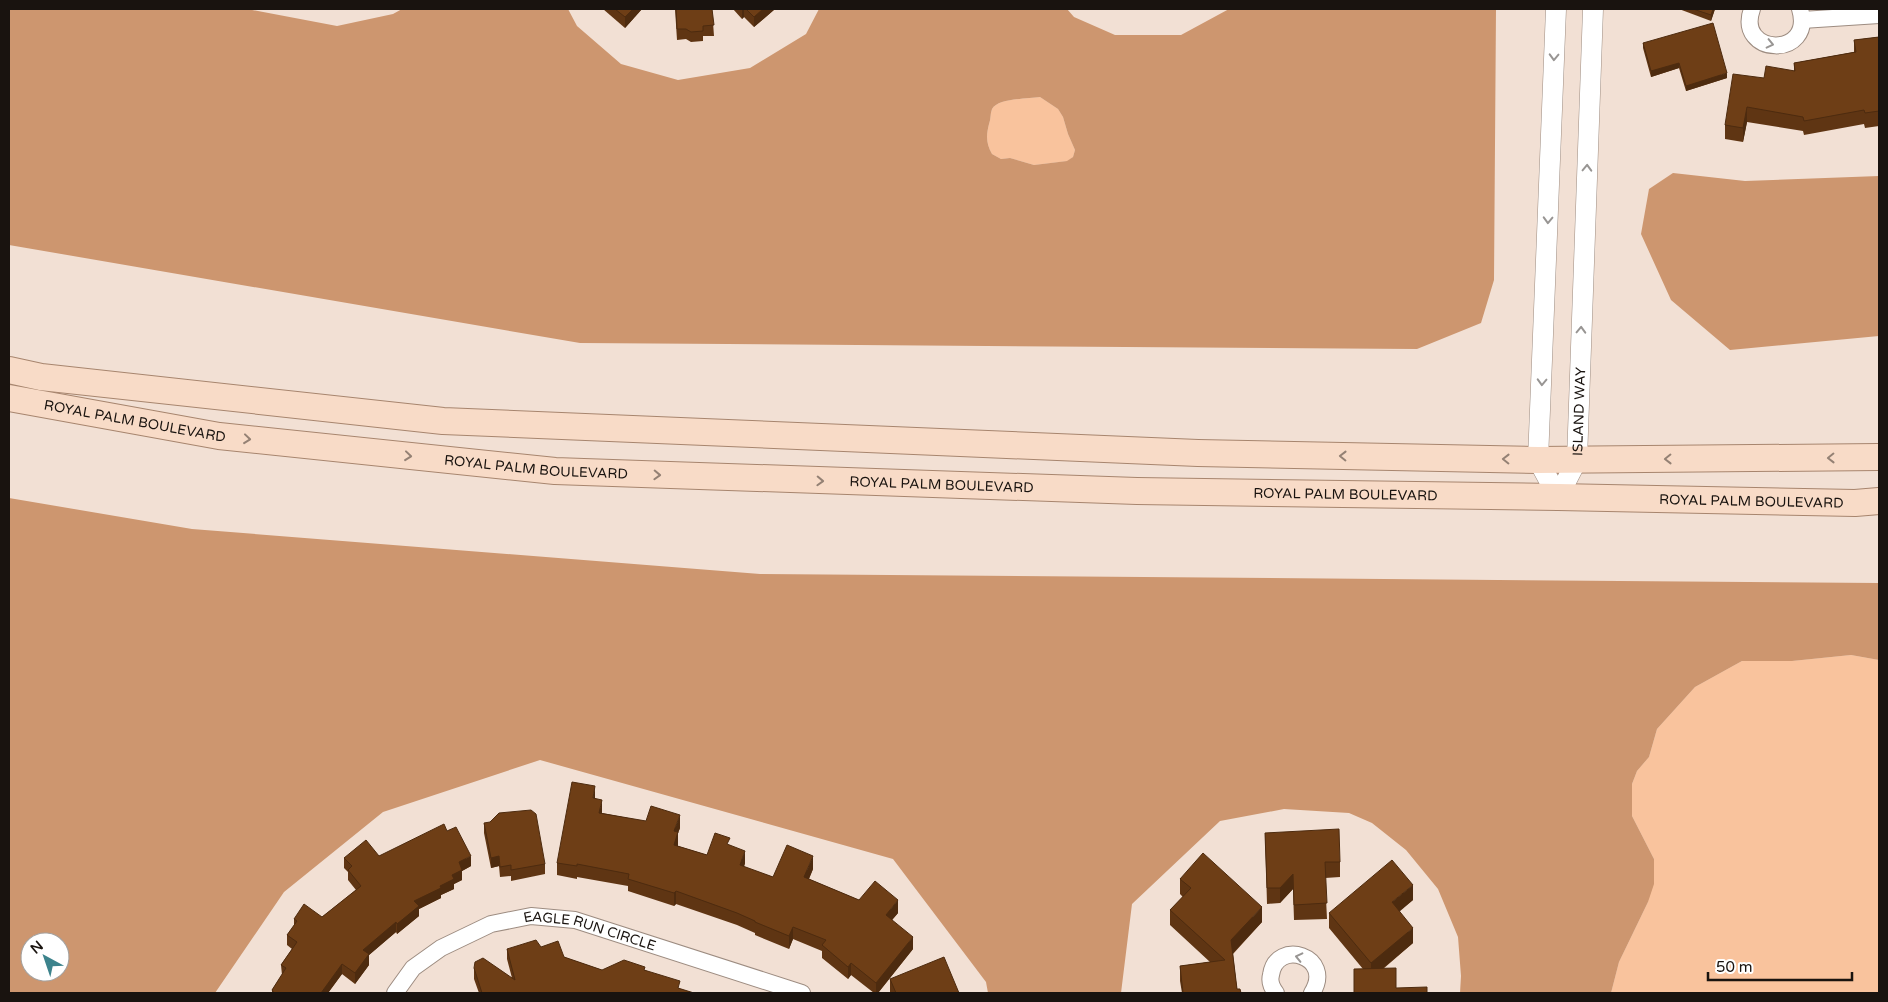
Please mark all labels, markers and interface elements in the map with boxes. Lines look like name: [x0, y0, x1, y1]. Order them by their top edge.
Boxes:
one-way arrow: [1766, 38, 1774, 49]
one-way arrow: [1549, 54, 1559, 62]
one-way arrow: [1582, 163, 1593, 171]
one-way arrow: [1543, 216, 1553, 224]
one-way arrow: [1576, 326, 1587, 334]
street label: ISLAND WAY: [1569, 367, 1589, 456]
one-way arrow: [1537, 379, 1547, 387]
street label: ROYAL PALM BOULEVARD: [43, 396, 227, 445]
one-way arrow: [243, 433, 251, 444]
one-way arrow: [404, 450, 412, 461]
street label: ROYAL PALM BOULEVARD: [443, 451, 628, 482]
one-way arrow: [1339, 451, 1346, 461]
one-way arrow: [1826, 453, 1834, 463]
one-way arrow: [1501, 454, 1509, 465]
one-way arrow: [1664, 454, 1672, 464]
one-way arrow: [654, 470, 662, 480]
street label: ROYAL PALM BOULEVARD: [849, 473, 1034, 496]
one-way arrow: [816, 475, 824, 486]
street label: ROYAL PALM BOULEVARD: [1253, 484, 1438, 504]
street label: ROYAL PALM BOULEVARD: [1659, 491, 1844, 511]
street label: EAGLE RUN CIRCLE: [522, 907, 658, 954]
north arrow: [20, 932, 70, 982]
text: N: [27, 937, 47, 958]
scale bar: [1708, 950, 1852, 982]
one-way arrow: [1295, 952, 1303, 962]
text: 50 m: [1716, 958, 1753, 976]

